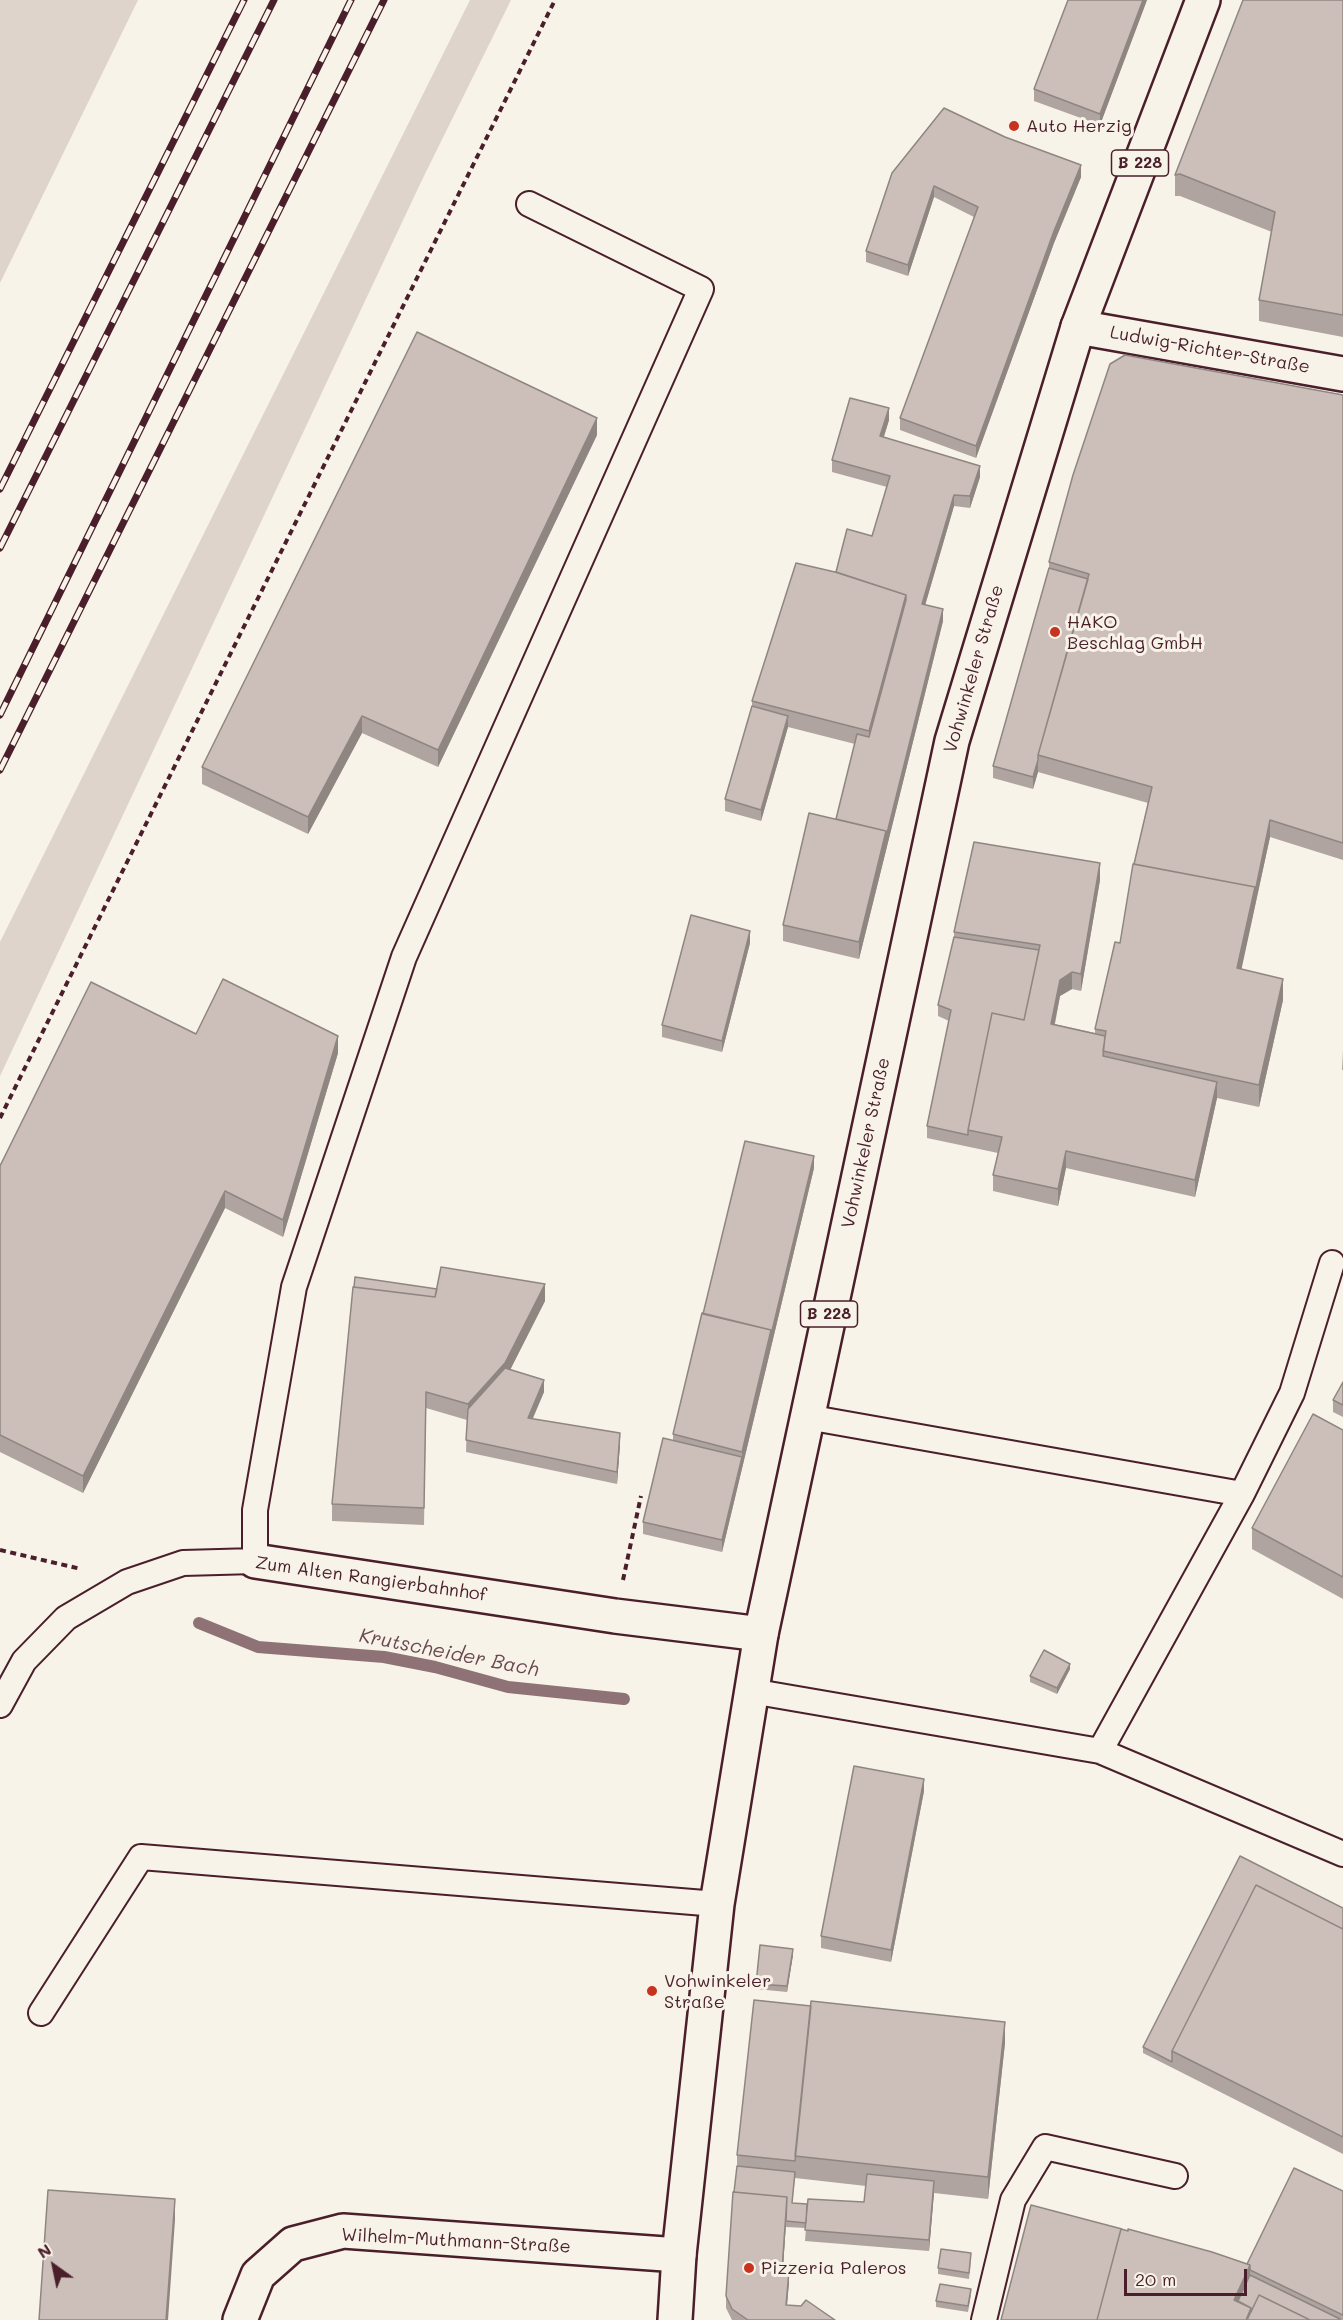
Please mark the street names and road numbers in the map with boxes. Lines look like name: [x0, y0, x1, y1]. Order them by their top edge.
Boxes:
road number: B 228: [1112, 150, 1168, 176]
street label: Ludwig-Richter-Straße: [1108, 322, 1312, 378]
street label: Vohwinkeler Straße: [940, 582, 1008, 756]
street label: Vohwinkeler Straße: [837, 1056, 895, 1230]
road number: B 228: [800, 1301, 858, 1327]
street label: Zum Alten Rangierbahnhof: [254, 1552, 488, 1606]
street label: Wilhelm-Muthmann-Straße: [341, 2224, 571, 2258]

